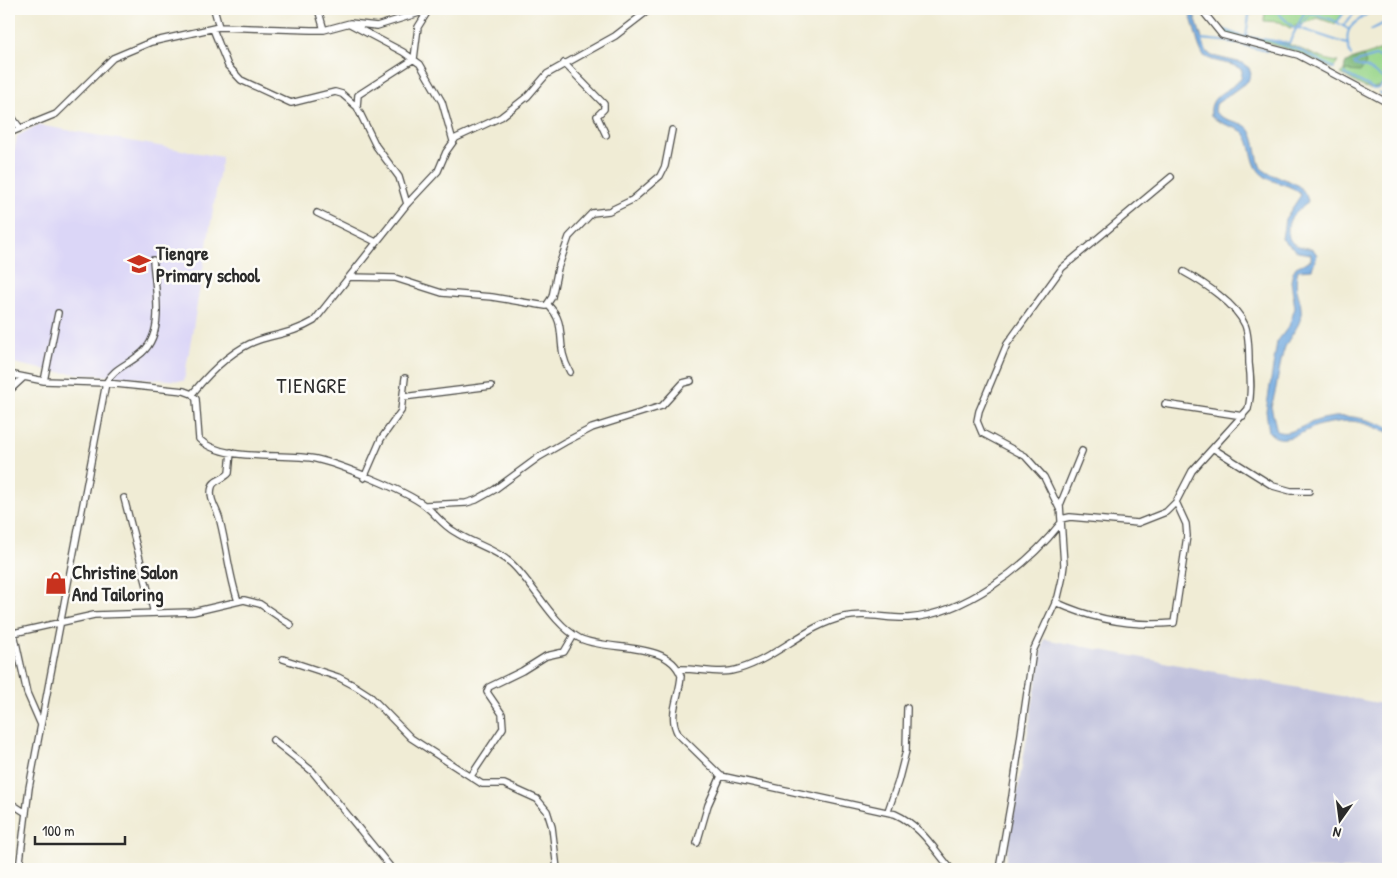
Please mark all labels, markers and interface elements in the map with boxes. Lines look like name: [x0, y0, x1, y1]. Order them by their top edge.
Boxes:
place label: Tiengre Primary school: [155, 240, 261, 289]
school or university icon: Tiengre Primary school: [126, 251, 152, 277]
district label: TIENGRE: [276, 371, 348, 400]
place label: Christine Salon And Tailoring: [72, 559, 178, 608]
shop icon: Christine Salon And Tailoring: [43, 570, 69, 596]
north arrow: [1314, 796, 1364, 846]
scale bar: [35, 813, 125, 845]
text: 100 m: [42, 820, 75, 841]
text: N: [1330, 823, 1343, 843]

